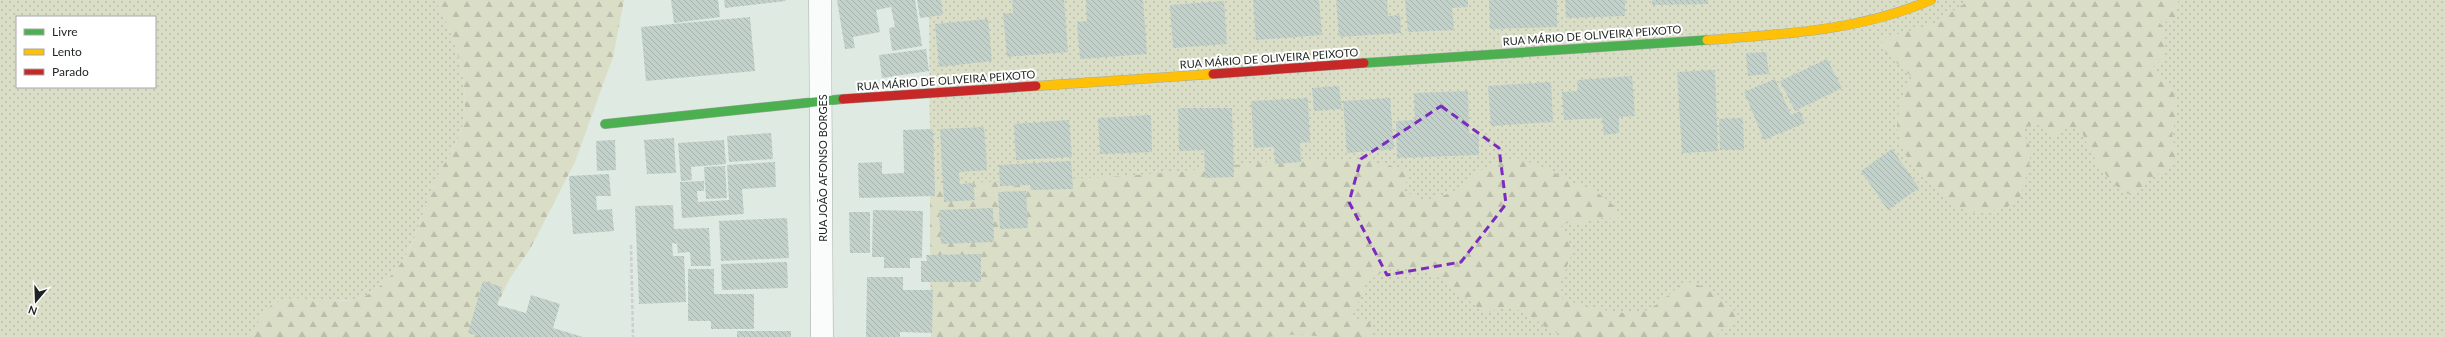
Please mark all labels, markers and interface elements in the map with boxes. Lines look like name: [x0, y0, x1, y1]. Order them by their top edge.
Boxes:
legend: [16, 16, 156, 88]
street label: RUA MÁRIO DE OLIVEIRA PEIXOTO: [1502, 22, 1682, 48]
text: Livre: [52, 24, 78, 39]
text: Lento: [52, 44, 82, 59]
street label: RUA MÁRIO DE OLIVEIRA PEIXOTO: [1179, 45, 1359, 71]
text: Parado: [52, 64, 89, 79]
street label: RUA MÁRIO DE OLIVEIRA PEIXOTO: [856, 67, 1036, 93]
street label: RUA JOÃO AFONSO BORGES: [816, 94, 829, 242]
north arrow: [16, 281, 56, 321]
text: N: [26, 303, 39, 318]

